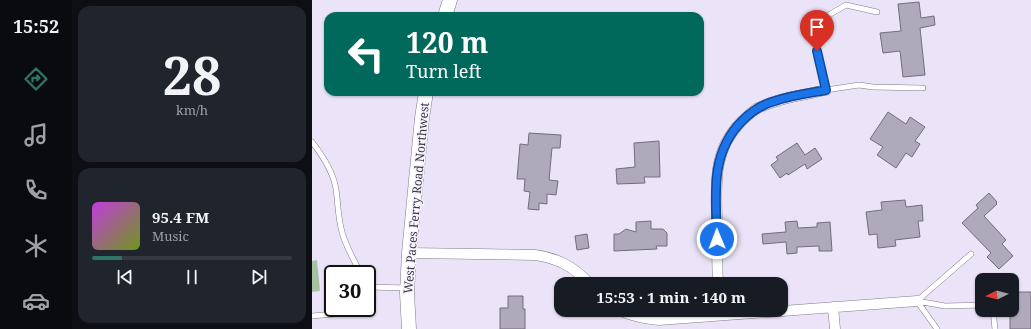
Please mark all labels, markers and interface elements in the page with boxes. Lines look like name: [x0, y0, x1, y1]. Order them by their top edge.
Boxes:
pin: [800, 10, 834, 51]
text: 15:52: [13, 14, 59, 38]
icon: arrive: [806, 16, 828, 38]
text: 120 m: [406, 23, 488, 61]
icon: left: [340, 28, 392, 80]
text: 28: [163, 39, 221, 110]
text: Turn left: [406, 59, 481, 83]
icon: directions: [22, 65, 50, 93]
text: km/h: [176, 101, 208, 119]
street label: West Paces Ferry Road Northwest: [399, 102, 433, 294]
icon: music: [22, 121, 50, 149]
icon: phone: [22, 176, 50, 204]
text: 95.4 FM: [152, 207, 209, 227]
position arrow: [696, 218, 738, 260]
text: Music: [152, 227, 189, 245]
icon: climate: [22, 232, 50, 260]
speed limit sign: 30: [324, 265, 376, 317]
icon: previous: [114, 266, 136, 288]
icon: pause: [181, 266, 203, 288]
icon: next: [248, 266, 270, 288]
north arrow: [975, 273, 1019, 317]
map controls: [975, 273, 1019, 317]
icon: car: [22, 287, 50, 315]
text: 15:53 · 1 min · 140 m: [596, 287, 746, 307]

